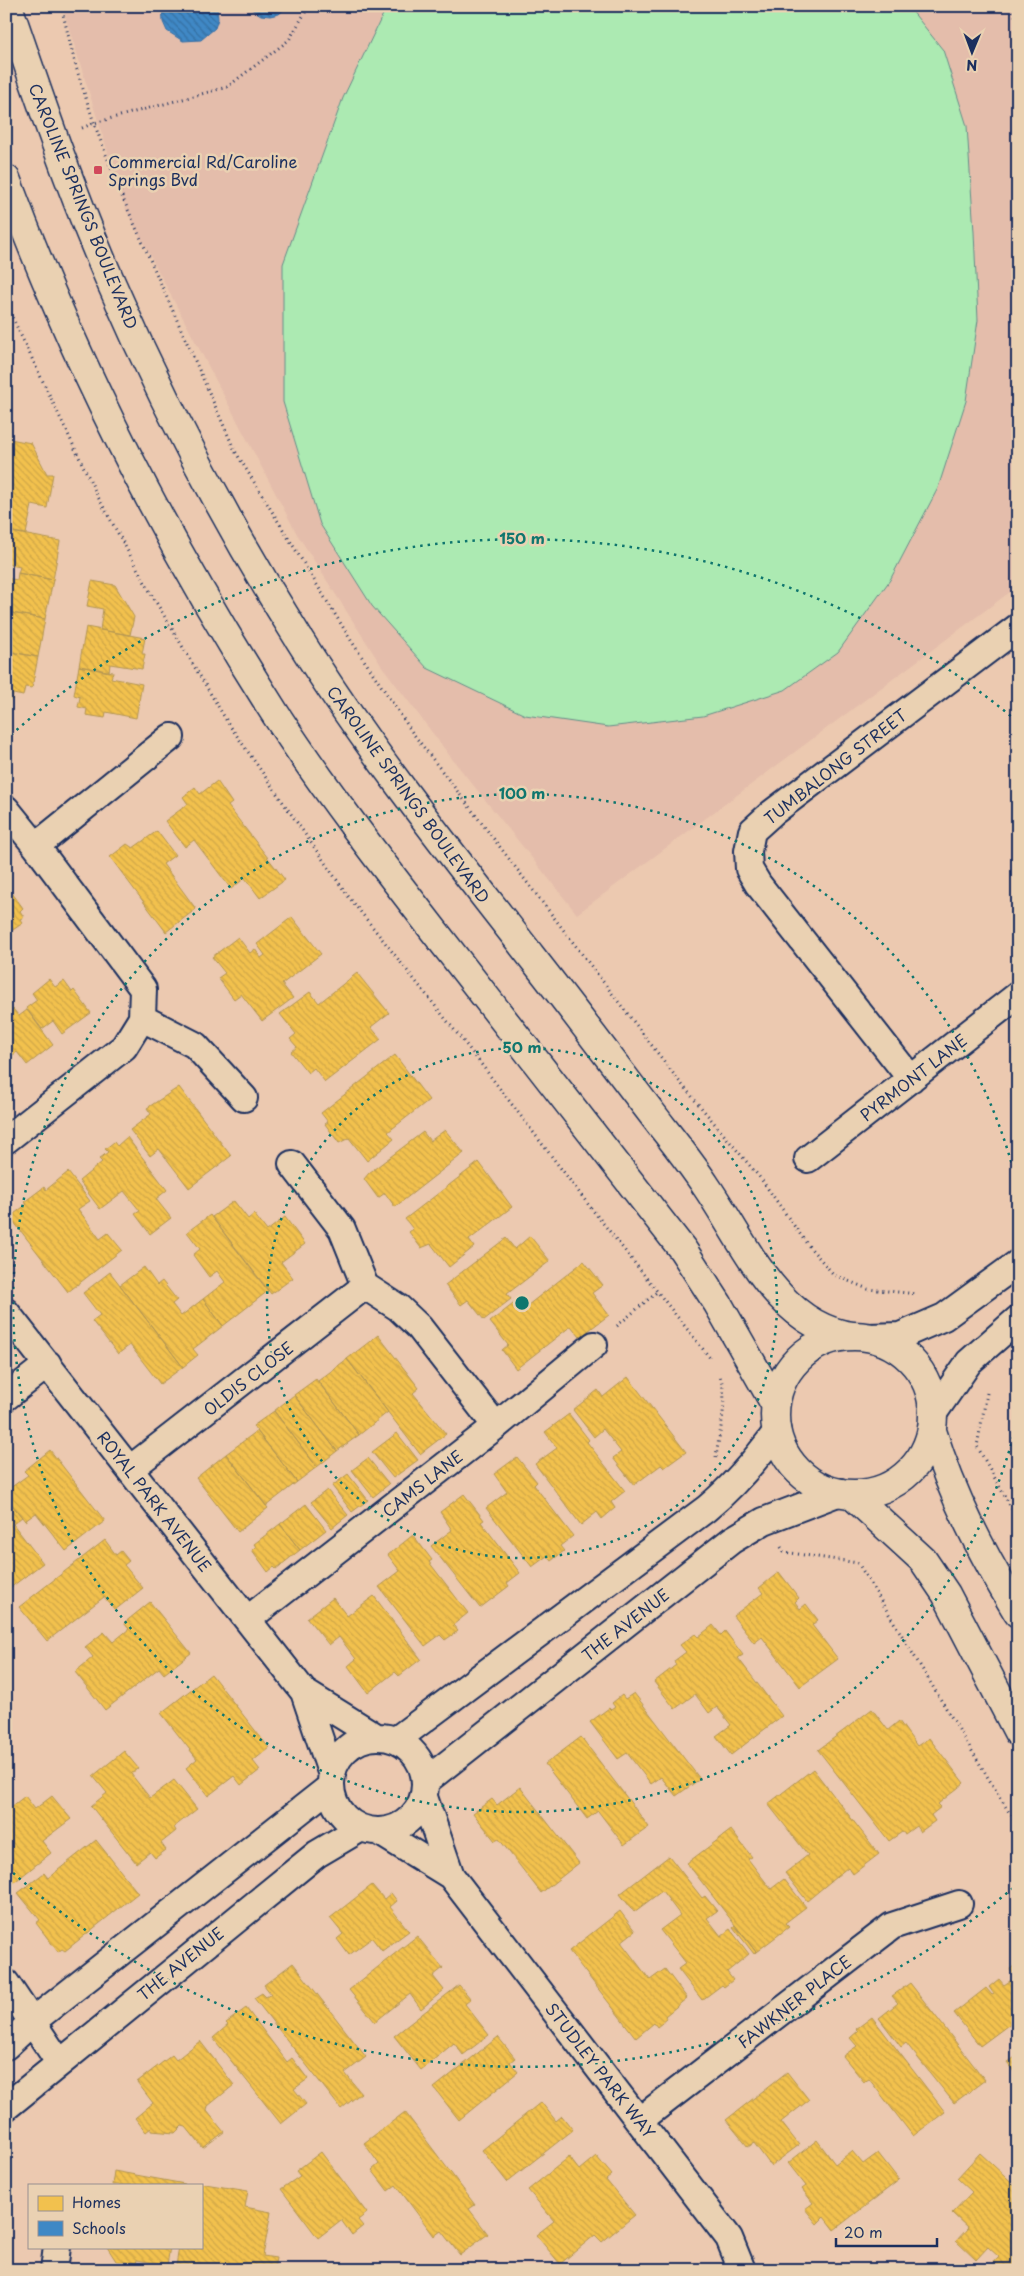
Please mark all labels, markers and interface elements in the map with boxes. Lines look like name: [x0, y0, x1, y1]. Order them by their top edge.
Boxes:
north arrow: [946, 28, 996, 78]
text: N: [966, 55, 977, 76]
street label: CAROLINE SPRINGS BOULEVARD: [24, 79, 144, 333]
place label: Commercial Rd/Caroline Springs Bvd: [108, 149, 297, 191]
marker: Commercial Rd/Caroline Springs Bvd: [92, 164, 104, 176]
text: 150 m: [499, 526, 545, 549]
street label: CAROLINE SPRINGS BOULEVARD: [322, 680, 496, 908]
street label: TUMBALONG STREET: [759, 703, 911, 829]
text: 100 m: [499, 781, 545, 804]
street label: PYRMONT LANE: [854, 1028, 972, 1126]
text: 50 m: [503, 1035, 541, 1058]
centre of rings: [513, 1294, 531, 1312]
street label: OLDIS CLOSE: [198, 1335, 298, 1421]
street label: ROYAL PARK AVENUE: [92, 1426, 218, 1576]
street label: CAMS LANE: [376, 1444, 468, 1522]
street label: THE AVENUE: [576, 1582, 674, 1666]
street label: THE AVENUE: [131, 1921, 229, 2005]
street label: FAWKNER PLACE: [732, 1949, 856, 2053]
street label: STUDLEY PARK WAY: [540, 1997, 662, 2143]
legend: [28, 2184, 202, 2248]
text: Homes: [72, 2190, 121, 2213]
text: Schools: [72, 2216, 126, 2239]
scale bar: [836, 2216, 938, 2248]
text: 20 m: [844, 2220, 883, 2243]

